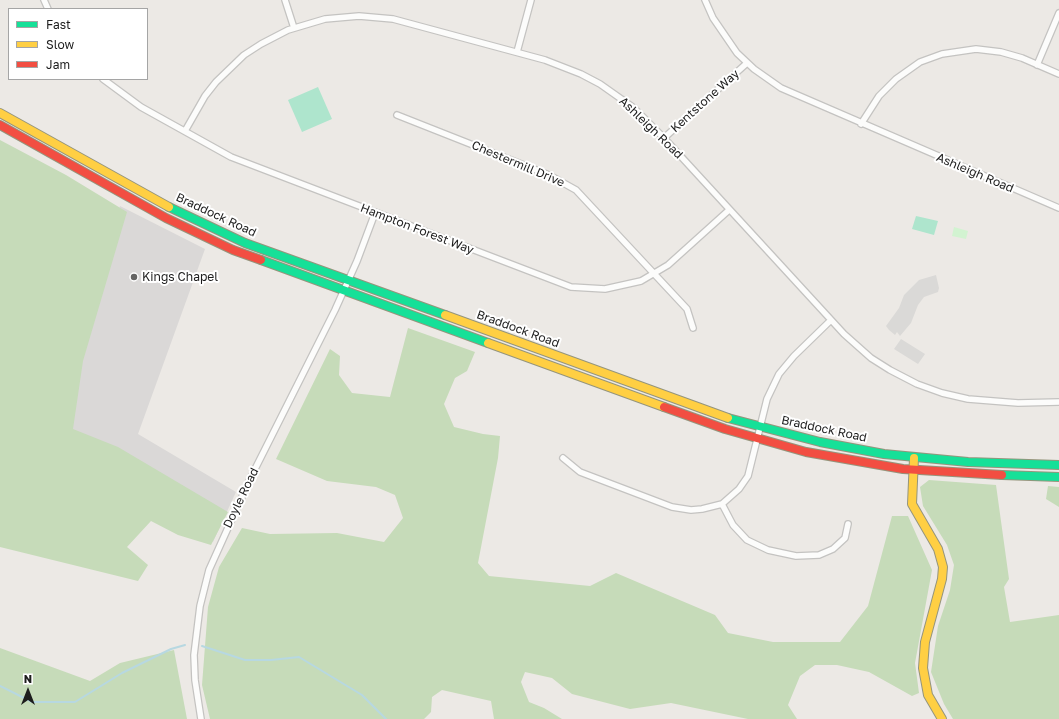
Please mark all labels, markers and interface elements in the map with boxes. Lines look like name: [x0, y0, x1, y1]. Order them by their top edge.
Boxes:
legend: [8, 8, 148, 80]
text: Fast: [46, 17, 71, 32]
text: Slow: [46, 37, 74, 52]
text: Jam: [46, 57, 70, 72]
street label: Kentstone Way: [668, 67, 742, 135]
street label: Ashleigh Road: [616, 94, 686, 162]
street label: Chestermill Drive: [469, 138, 567, 190]
street label: Ashleigh Road: [934, 150, 1016, 196]
street label: Braddock Road: [174, 190, 258, 240]
street label: Hampton Forest Way: [358, 201, 476, 257]
place label: Kings Chapel: [142, 270, 218, 284]
marker: Kings Chapel: [129, 272, 139, 282]
street label: Braddock Road: [475, 307, 561, 351]
street label: Braddock Road: [780, 413, 868, 445]
street label: Doyle Road: [220, 466, 262, 530]
north arrow: [8, 671, 48, 711]
text: N: [24, 672, 32, 685]

